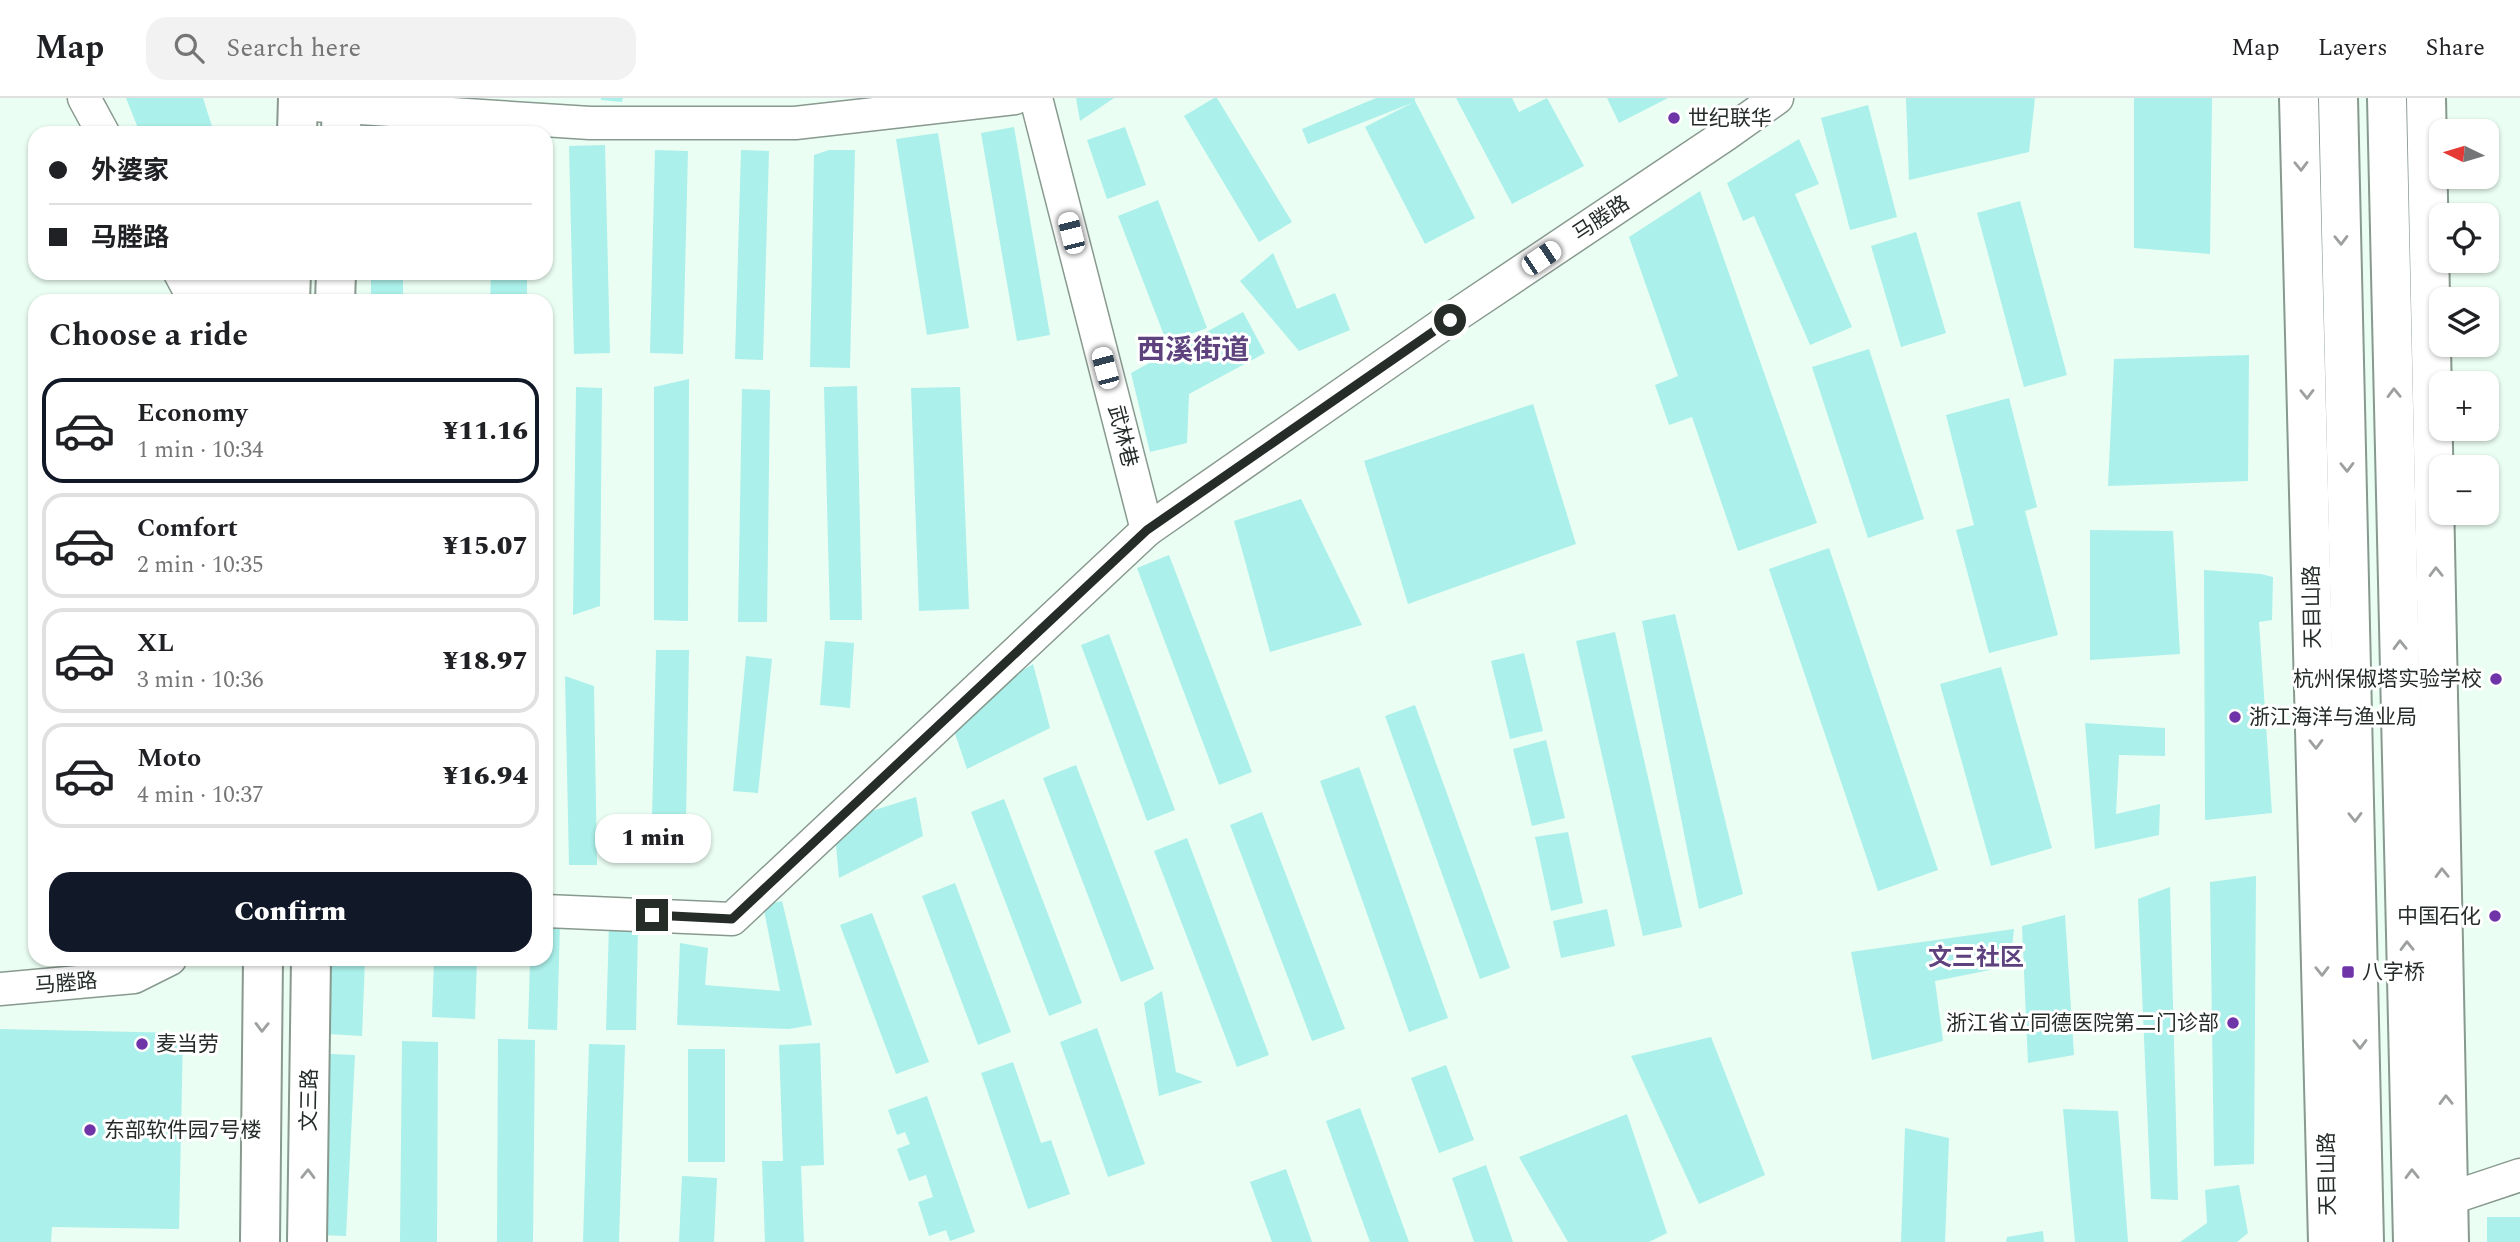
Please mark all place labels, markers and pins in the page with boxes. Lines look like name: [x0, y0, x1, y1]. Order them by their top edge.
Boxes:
place label: 世纪联华: [1688, 103, 1772, 135]
marker: 世纪联华: [1666, 110, 1682, 126]
place label: 杭州保俶塔实验学校: [2293, 664, 2482, 696]
marker: 杭州保俶塔实验学校: [2488, 671, 2504, 687]
place label: 浙江海洋与渔业局: [2249, 702, 2417, 734]
marker: 浙江海洋与渔业局: [2227, 709, 2243, 725]
place label: 中国石化: [2397, 901, 2481, 933]
marker: 中国石化: [2487, 908, 2503, 924]
place label: 八字桥: [2362, 957, 2425, 989]
marker: 八字桥: [2340, 964, 2356, 980]
place label: 浙江省立同德医院第二门诊部: [1946, 1008, 2219, 1040]
marker: 浙江省立同德医院第二门诊部: [2225, 1015, 2241, 1031]
place label: 麦当劳: [156, 1029, 219, 1061]
marker: 麦当劳: [134, 1036, 150, 1052]
place label: 东部软件园7号楼: [104, 1115, 262, 1147]
marker: 东部软件园7号楼: [82, 1122, 98, 1138]

